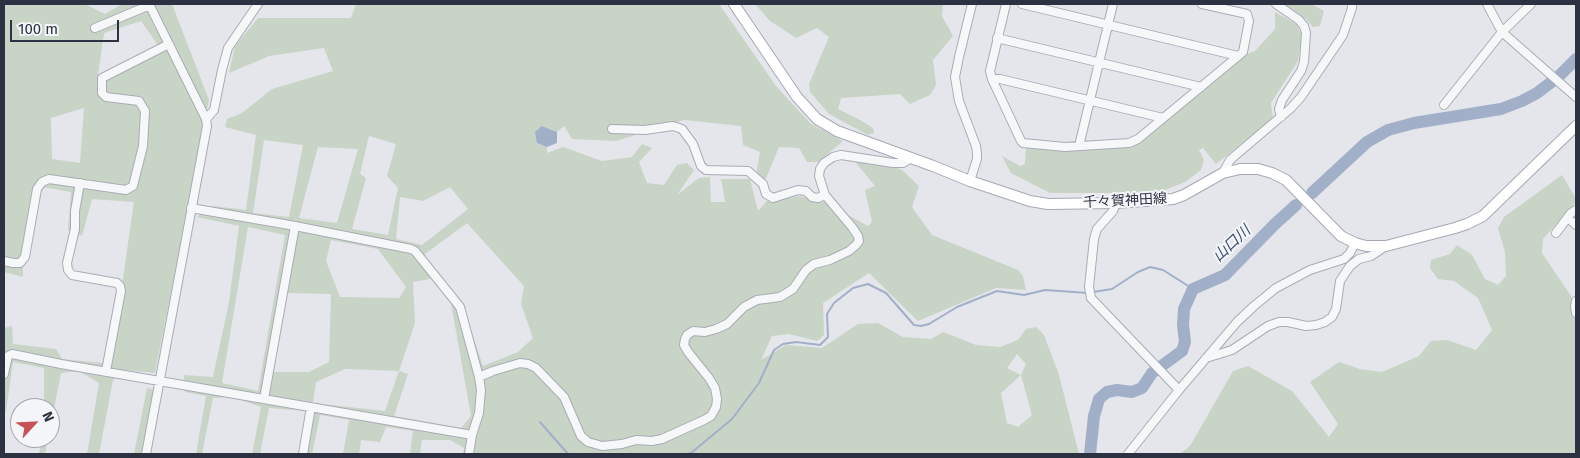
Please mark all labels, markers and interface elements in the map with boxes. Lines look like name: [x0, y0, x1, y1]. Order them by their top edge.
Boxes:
scale bar: [12, 10, 121, 42]
text: 100 m: [18, 20, 58, 38]
street label: 千々賀神田線: [1083, 190, 1167, 212]
water label: 山口川: [1209, 222, 1255, 266]
north arrow: [10, 398, 60, 448]
text: N: [38, 409, 58, 425]

